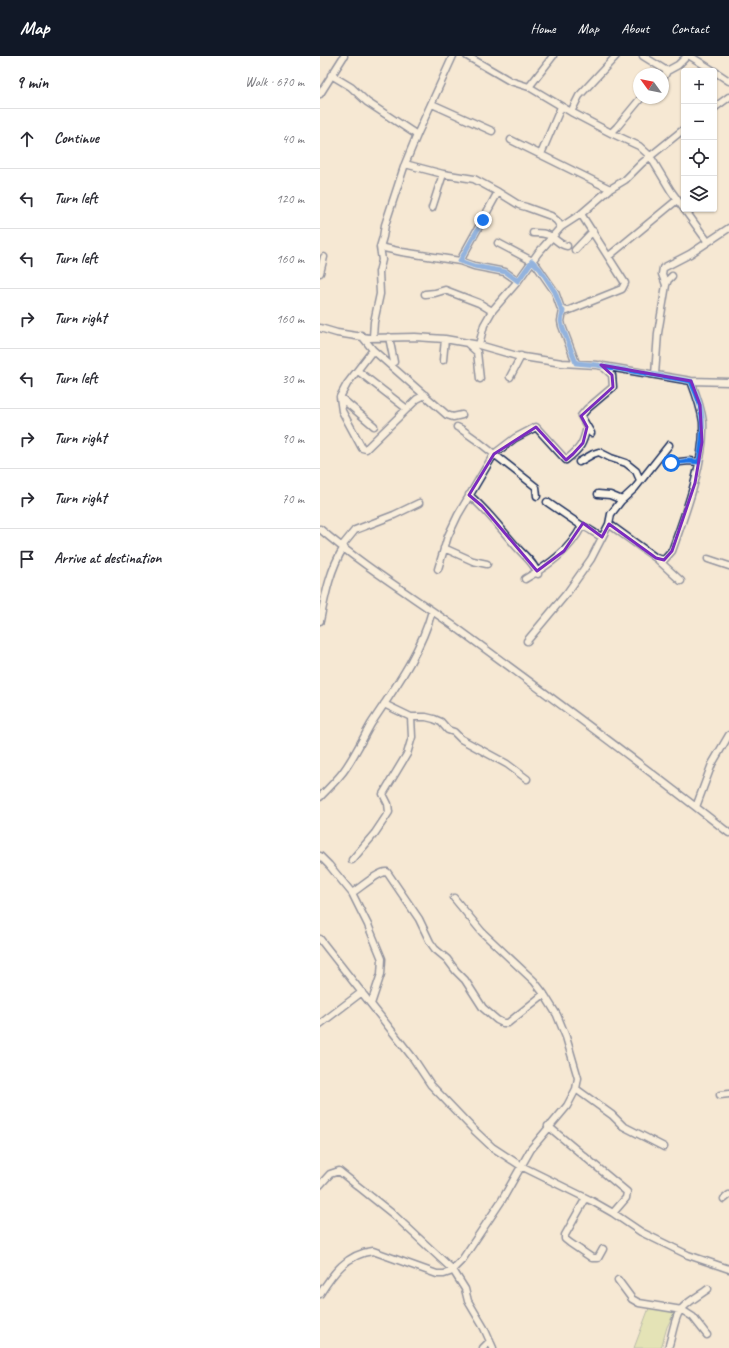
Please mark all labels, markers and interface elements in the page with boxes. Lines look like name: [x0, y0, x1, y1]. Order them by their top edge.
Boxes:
text: Map: [20, 16, 50, 40]
text: Home: [530, 20, 556, 37]
text: Map: [578, 20, 599, 37]
text: About: [621, 20, 649, 37]
text: Contact: [671, 20, 709, 37]
north arrow: [633, 68, 669, 104]
map controls: [681, 68, 717, 212]
button: +: [681, 68, 717, 104]
text: 9 min: [16, 72, 48, 93]
text: Walk · 670 m: [245, 74, 304, 90]
button: −: [681, 104, 717, 140]
icon: ahead: [16, 128, 38, 150]
text: Continue: [54, 129, 99, 148]
text: 40 m: [282, 131, 304, 147]
button: locate: [681, 140, 717, 176]
button: layers: [681, 176, 717, 212]
icon: left: [16, 188, 38, 210]
text: Turn left: [54, 189, 97, 208]
text: 120 m: [276, 191, 304, 207]
route end: [474, 211, 492, 229]
icon: left: [16, 248, 38, 270]
text: Turn left: [54, 249, 97, 268]
text: 160 m: [276, 251, 304, 267]
icon: right: [16, 308, 38, 330]
text: Turn right: [54, 309, 107, 328]
text: 160 m: [276, 311, 304, 327]
icon: left: [16, 368, 38, 390]
text: Turn left: [54, 369, 97, 388]
text: 30 m: [282, 371, 304, 387]
icon: right: [16, 428, 38, 450]
text: Turn right: [54, 429, 107, 448]
text: 90 m: [282, 431, 304, 447]
route start: [662, 454, 680, 472]
icon: right: [16, 488, 38, 510]
text: Turn right: [54, 489, 107, 508]
text: 70 m: [282, 491, 304, 507]
icon: arrive: [16, 548, 38, 570]
text: Arrive at destination: [54, 549, 161, 568]

